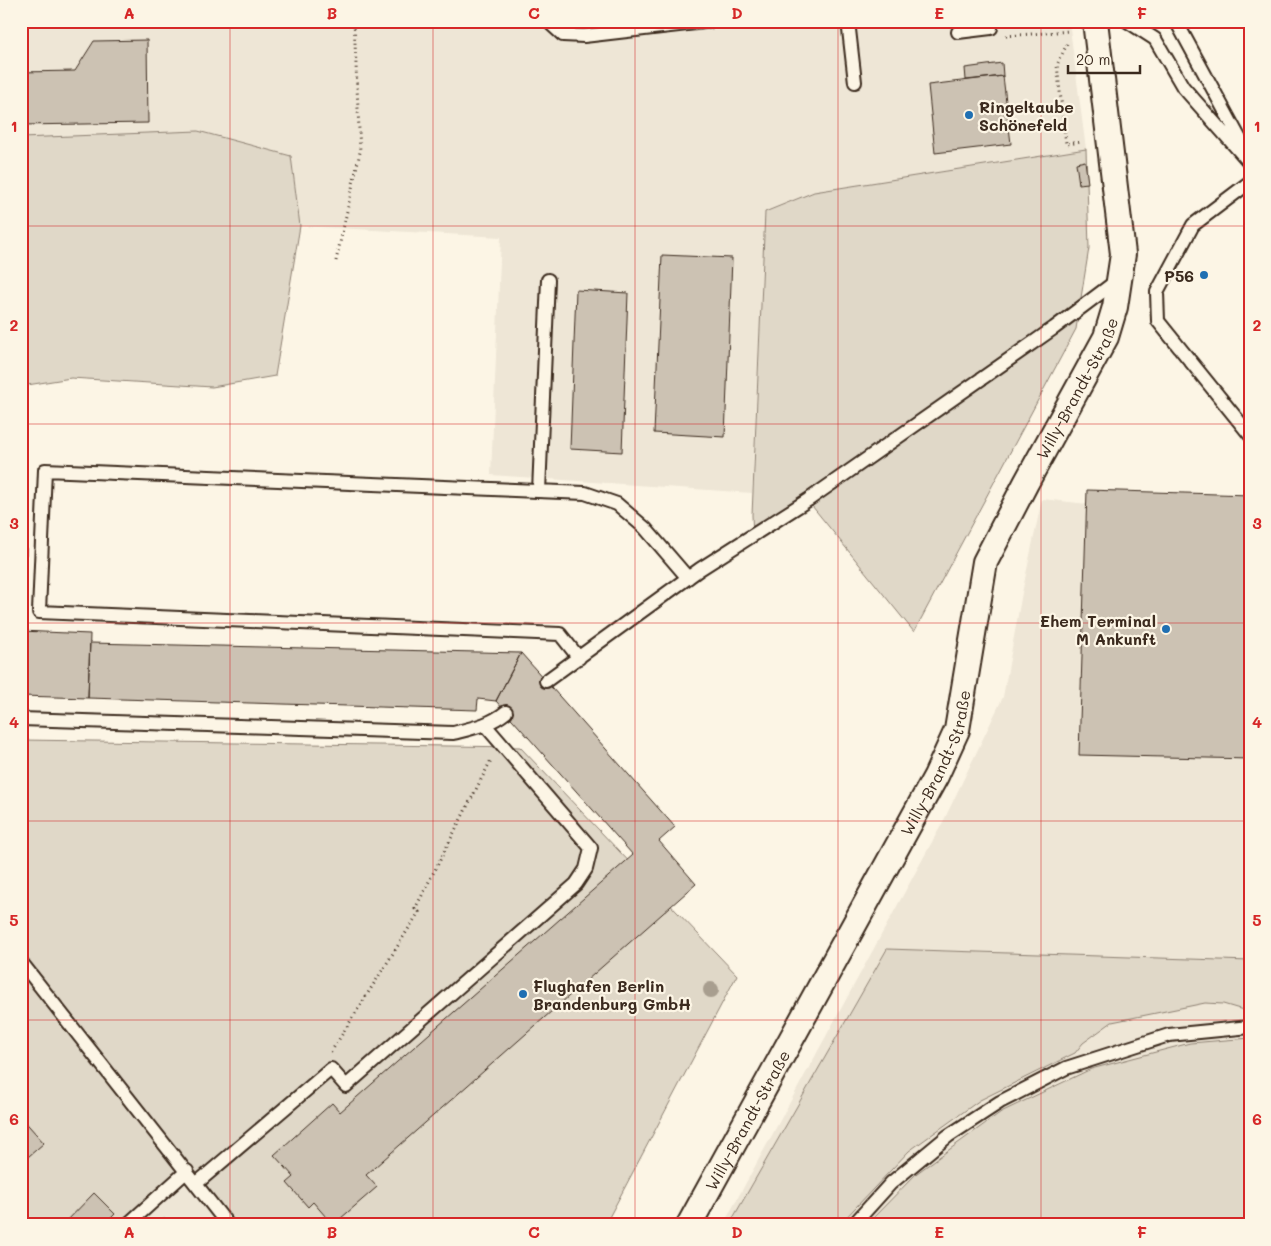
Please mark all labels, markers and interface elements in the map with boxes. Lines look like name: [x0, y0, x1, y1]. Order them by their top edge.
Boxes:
text: A: [123, 2, 135, 23]
text: B: [327, 2, 337, 23]
text: C: [528, 2, 540, 23]
text: D: [731, 2, 743, 23]
text: E: [934, 2, 944, 23]
text: F: [1137, 2, 1147, 23]
scale bar: [1068, 42, 1141, 74]
text: 20 m: [1076, 49, 1110, 69]
place label: Ringeltaube Schönefeld: [979, 96, 1074, 135]
marker: Ringeltaube Schönefeld: [963, 109, 975, 121]
text: 1: [10, 115, 18, 136]
text: 1: [1253, 115, 1261, 136]
place label: P56: [1164, 265, 1194, 286]
marker: P56: [1198, 269, 1210, 281]
text: 2: [10, 314, 19, 335]
text: 2: [1253, 314, 1262, 335]
street label: Willy-Brandt-Straße: [1031, 315, 1122, 463]
text: 3: [9, 512, 19, 533]
text: 3: [1252, 512, 1262, 533]
place label: Ehem Terminal M Ankunft: [1040, 610, 1156, 649]
marker: Ehem Terminal M Ankunft: [1160, 623, 1172, 635]
street label: Willy-Brandt-Straße: [895, 688, 974, 839]
text: 4: [9, 711, 19, 732]
text: 4: [1252, 711, 1262, 732]
text: 5: [9, 909, 19, 930]
text: 5: [1252, 909, 1262, 930]
place label: Flughafen Berlin Brandenburg GmbH: [533, 975, 691, 1014]
marker: Flughafen Berlin Brandenburg GmbH: [517, 988, 529, 1000]
street label: Willy-Brandt-Straße: [700, 1046, 794, 1194]
text: 6: [9, 1108, 19, 1129]
text: 6: [1252, 1108, 1262, 1129]
text: A: [123, 1221, 135, 1242]
text: B: [327, 1221, 337, 1242]
text: C: [528, 1221, 540, 1242]
text: D: [731, 1221, 743, 1242]
text: E: [934, 1221, 944, 1242]
text: F: [1137, 1221, 1147, 1242]

